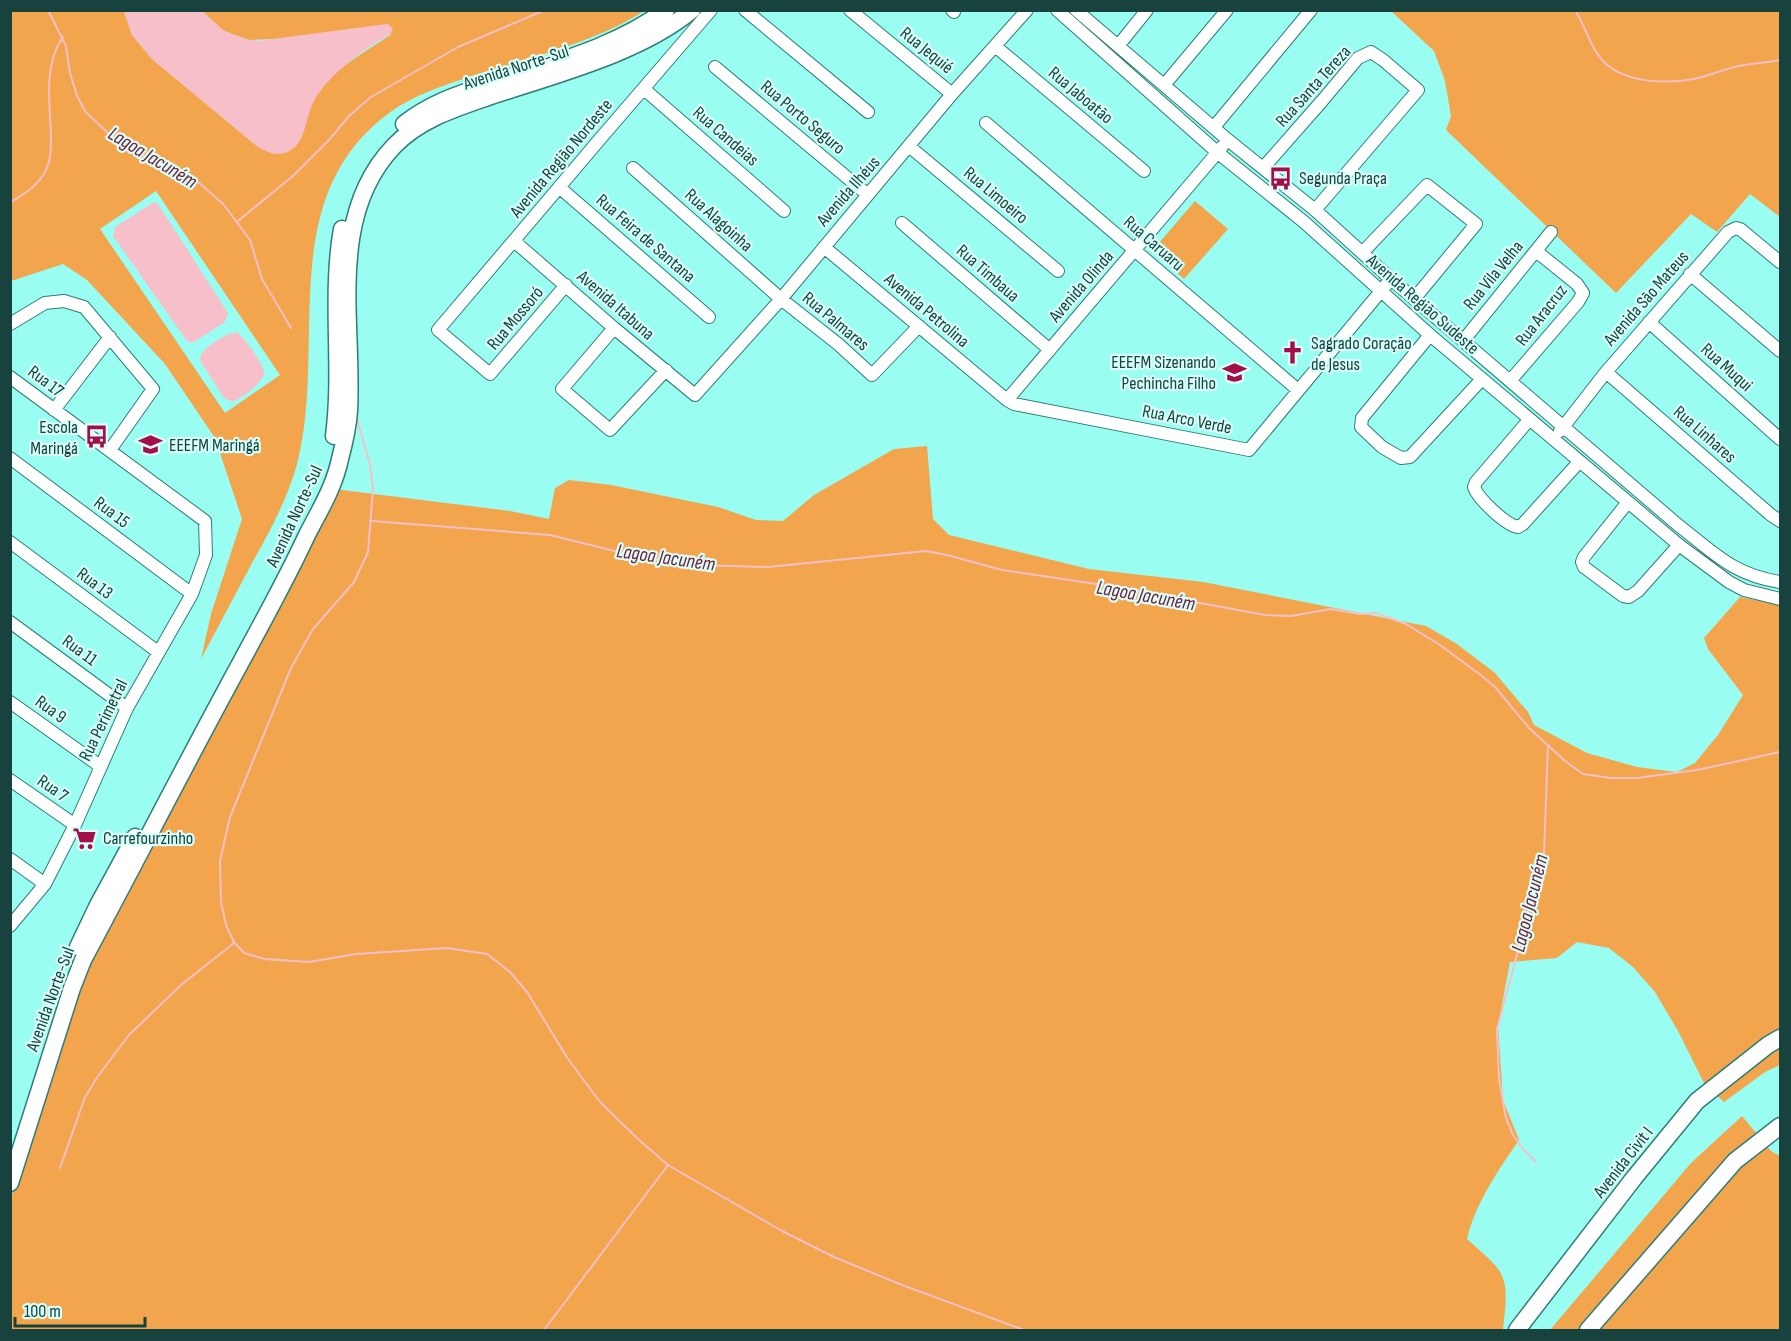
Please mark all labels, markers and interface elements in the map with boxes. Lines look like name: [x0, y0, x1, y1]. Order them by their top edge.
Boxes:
street label: Rua Jequié: [896, 23, 957, 78]
street label: Avenida Norte-Sul: [460, 41, 572, 95]
street label: Rua Santa Tereza: [1271, 41, 1355, 131]
street label: Rua Jaboatão: [1044, 62, 1117, 128]
street label: Rua Porto Seguro: [756, 76, 849, 159]
street label: Avenida Região Nordeste: [505, 95, 617, 223]
street label: Rua Candeias: [689, 102, 763, 171]
water label: Lagoa Jacuném: [104, 122, 202, 194]
street label: Avenida Ilhéus: [812, 152, 884, 231]
street label: Rua Limoeiro: [959, 162, 1032, 228]
bus stop icon: Segunda Praça: [1268, 165, 1294, 191]
place label: Segunda Praça: [1299, 168, 1387, 189]
street label: Rua Alagoinha: [680, 184, 757, 256]
street label: Rua Feira de Santana: [592, 190, 700, 287]
street label: Rua Caruaru: [1119, 211, 1188, 275]
street label: Rua Vila Velha: [1459, 236, 1528, 314]
street label: Rua Timbaua: [952, 240, 1024, 306]
street label: Avenida Olinda: [1044, 246, 1118, 327]
street label: Avenida São Mateus: [1599, 247, 1693, 351]
street label: Avenida Região Sudeste: [1361, 249, 1483, 359]
street label: Avenida Itabuna: [572, 265, 659, 345]
street label: Avenida Petrolina: [879, 268, 973, 352]
street label: Rua Aracruz: [1511, 280, 1572, 350]
street label: Rua Mossoró: [483, 282, 548, 354]
street label: Rua Palmares: [798, 288, 873, 355]
place label: Sagrado Coração de Jesus: [1311, 333, 1412, 375]
street label: Rua Muqui: [1697, 339, 1757, 396]
church icon: Sagrado Coração de Jesus: [1280, 340, 1306, 366]
place label: EEEFM Sizenando Pechincha Filho: [1111, 352, 1216, 394]
school or university icon: EEEFM Sizenando Pechincha Filho: [1221, 359, 1247, 385]
street label: Rua 17: [24, 361, 68, 402]
street label: Rua Arco Verde: [1141, 401, 1233, 438]
street label: Rua Linhares: [1669, 401, 1740, 467]
place label: Escola Maringá: [30, 417, 78, 459]
bus stop icon: Escola Maringá: [83, 424, 109, 450]
school or university icon: EEEFM Maringá: [138, 432, 164, 458]
place label: EEEFM Maringá: [169, 435, 260, 456]
street label: Avenida Norte-Sul: [261, 462, 327, 571]
street label: Rua 15: [90, 492, 134, 533]
water label: Lagoa Jacuném: [615, 539, 717, 577]
street label: Rua 13: [73, 563, 117, 604]
water label: Lagoa Jacuném: [1095, 576, 1197, 617]
street label: Rua 11: [58, 631, 102, 671]
street label: Rua Perimetral: [75, 676, 132, 765]
street label: Rua 9: [31, 691, 70, 728]
street label: Rua 7: [33, 770, 73, 807]
supermarket icon: Carrefourzinho: [72, 825, 98, 851]
place label: Carrefourzinho: [103, 828, 193, 849]
water label: Lagoa Jacuném: [1506, 852, 1554, 954]
street label: Avenida Norte-Sul: [22, 944, 79, 1055]
street label: Avenida Civit I: [1589, 1123, 1658, 1203]
scale bar: [15, 1290, 146, 1328]
text: 100 m: [24, 1301, 61, 1322]

